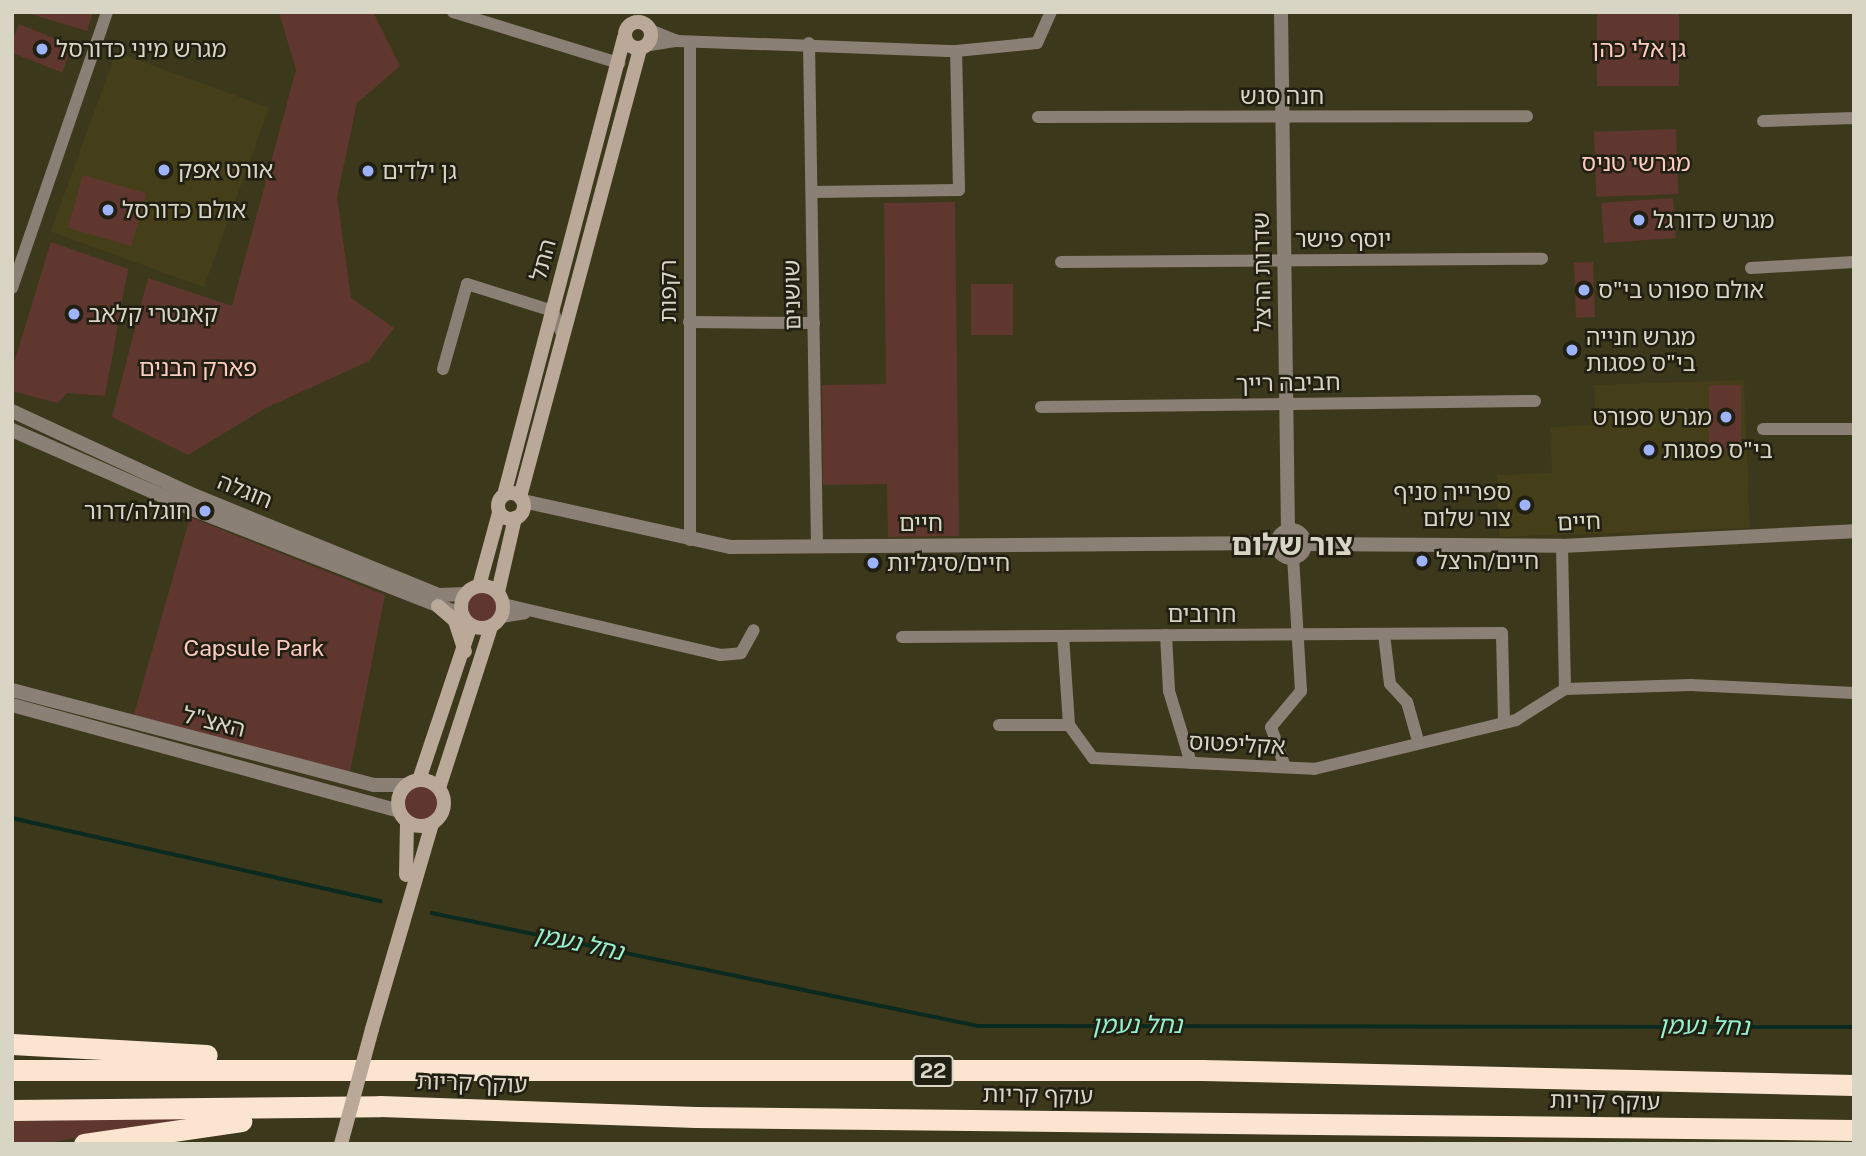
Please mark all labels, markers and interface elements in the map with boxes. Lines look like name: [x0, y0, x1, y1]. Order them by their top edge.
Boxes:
place label: מגרש מיני כדורסל: [56, 35, 226, 63]
park label: גן אלי כהן: [1592, 35, 1686, 63]
marker: מגרש מיני כדורסל: [34, 41, 50, 57]
street label: חנה סנש: [1240, 82, 1324, 110]
park label: מגרשי טניס: [1581, 149, 1691, 177]
place label: אורט אפק: [178, 156, 273, 184]
place label: גן ילדים: [382, 157, 457, 185]
marker: אורט אפק: [156, 162, 172, 178]
marker: גן ילדים: [360, 163, 376, 179]
place label: אולם כדורסל: [122, 196, 246, 224]
marker: אולם כדורסל: [100, 202, 116, 218]
place label: מגרש כדורגל: [1653, 206, 1774, 234]
street label: שדרות הרצל: [1247, 212, 1277, 332]
marker: מגרש כדורגל: [1631, 212, 1647, 228]
street label: יוסף פישר: [1295, 225, 1391, 253]
street label: התל: [524, 236, 562, 284]
street label: שושנים: [778, 259, 806, 331]
street label: רקפות: [654, 260, 682, 322]
place label: אולם ספורט בי"ס: [1598, 276, 1764, 304]
marker: אולם ספורט בי"ס: [1576, 282, 1592, 298]
place label: קאנטרי קלאב: [88, 300, 218, 328]
marker: קאנטרי קלאב: [66, 306, 82, 322]
place label: מגרש חנייה בי"ס פסגות: [1586, 323, 1696, 377]
marker: מגרש חנייה בי"ס פסגות: [1564, 342, 1580, 358]
park label: פארק הבנים: [139, 354, 257, 382]
street label: חביבה רייך: [1235, 368, 1341, 398]
place label: מגרש ספורט: [1593, 403, 1712, 431]
marker: מגרש ספורט: [1718, 409, 1734, 425]
place label: בי"ס פסגות: [1663, 436, 1773, 464]
marker: בי"ס פסגות: [1641, 442, 1657, 458]
street label: חוגלה: [213, 468, 277, 514]
place label: ספרייה סניף צור שלום: [1393, 478, 1511, 532]
place label: חוגלה/דרור: [84, 497, 191, 525]
marker: ספרייה סניף צור שלום: [1517, 497, 1533, 513]
marker: חוגלה/דרור: [197, 503, 213, 519]
street label: חיים: [1557, 507, 1601, 537]
street label: חיים: [899, 509, 943, 537]
district label: צור שלום: [1231, 526, 1353, 562]
place label: חיים/הרצל: [1436, 547, 1539, 575]
place label: חיים/סיגליות: [887, 549, 1010, 577]
marker: חיים/הרצל: [1414, 553, 1430, 569]
marker: חיים/סיגליות: [865, 555, 881, 571]
street label: חרובים: [1167, 600, 1237, 628]
park label: Capsule Park: [183, 634, 325, 662]
street label: האצ"ל: [180, 701, 248, 743]
street label: אקליפטוס: [1188, 728, 1286, 760]
water label: נחל נעמן: [532, 920, 626, 966]
water label: נחל נעמן: [1092, 1011, 1182, 1039]
water label: נחל נעמן: [1659, 1011, 1749, 1041]
road number: 22: [912, 1054, 954, 1088]
street label: עוקף קריות: [416, 1067, 528, 1099]
street label: עוקף קריות: [982, 1080, 1094, 1110]
street label: עוקף קריות: [1549, 1086, 1661, 1116]

